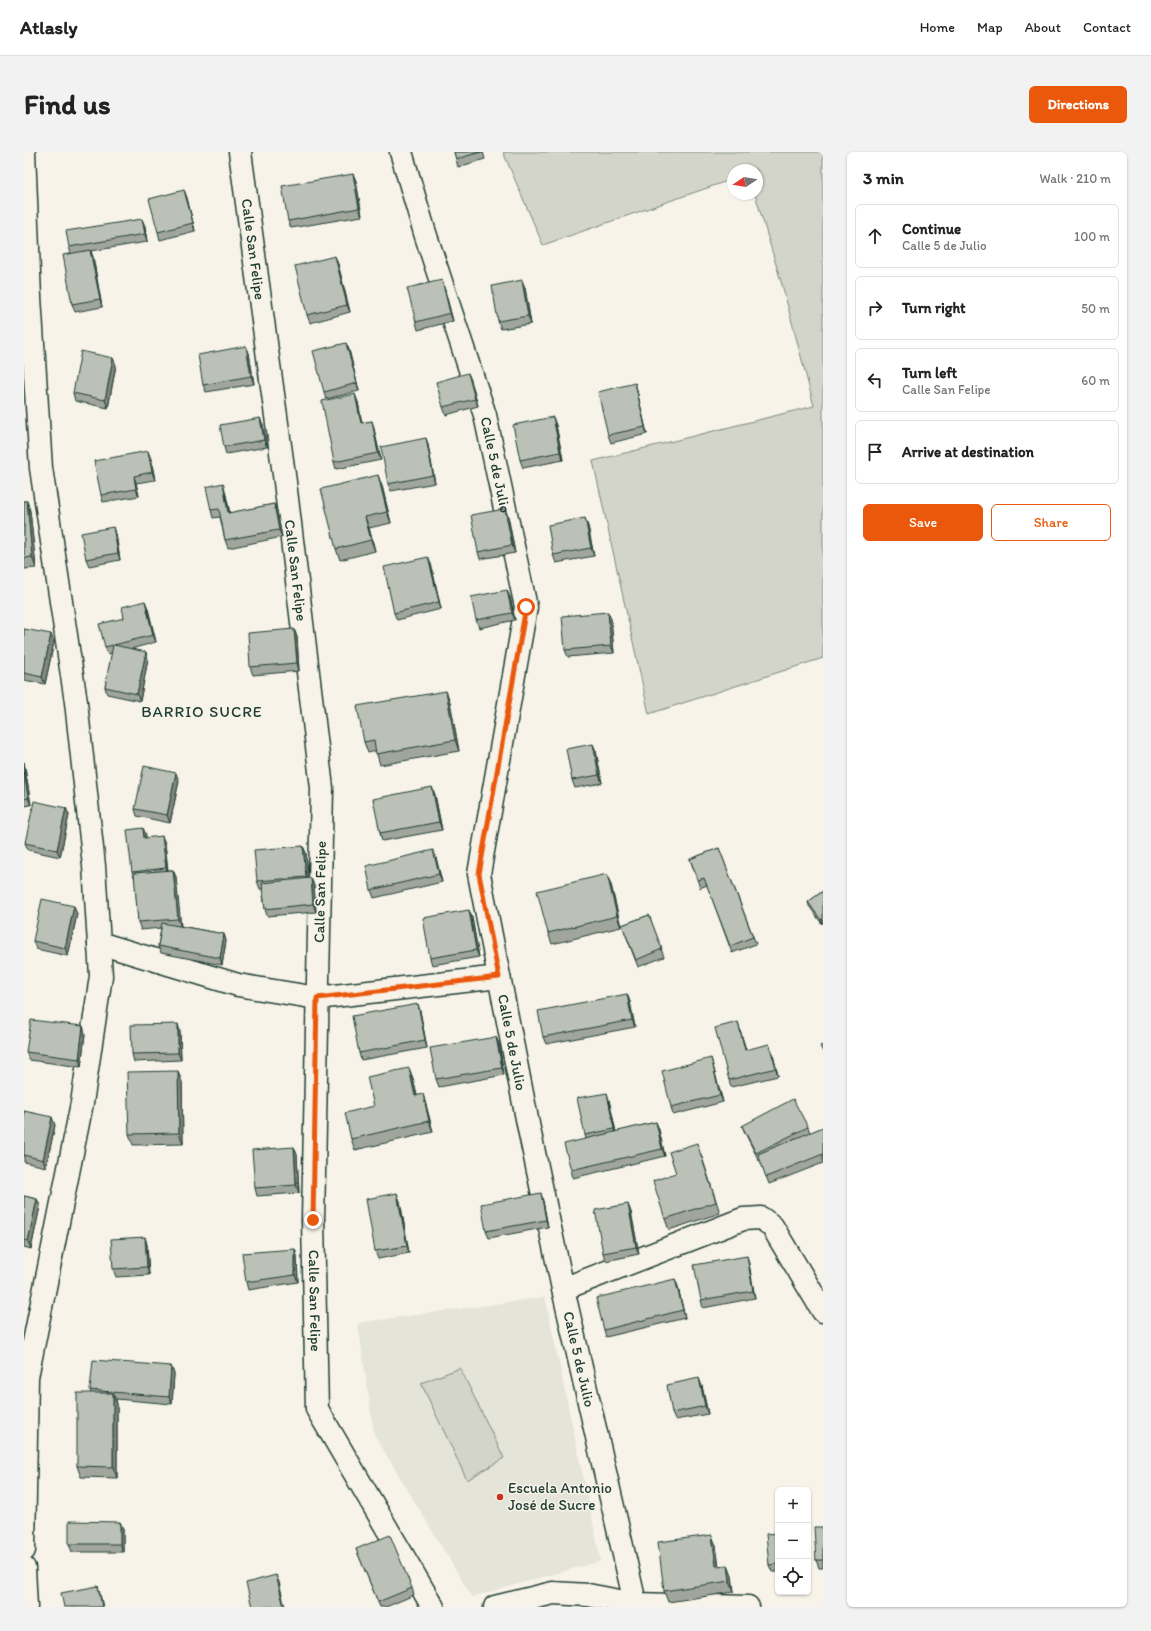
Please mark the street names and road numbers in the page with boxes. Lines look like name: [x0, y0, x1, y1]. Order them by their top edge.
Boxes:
street label: Calle San Felipe: [237, 197, 269, 301]
street label: Calle 5 de Julio: [477, 415, 515, 514]
street label: Calle San Felipe: [281, 519, 311, 622]
street label: Calle San Felipe: [310, 841, 330, 943]
street label: Calle 5 de Julio: [494, 993, 530, 1092]
street label: Calle San Felipe: [305, 1249, 325, 1352]
street label: Calle 5 de Julio: [559, 1310, 599, 1409]

